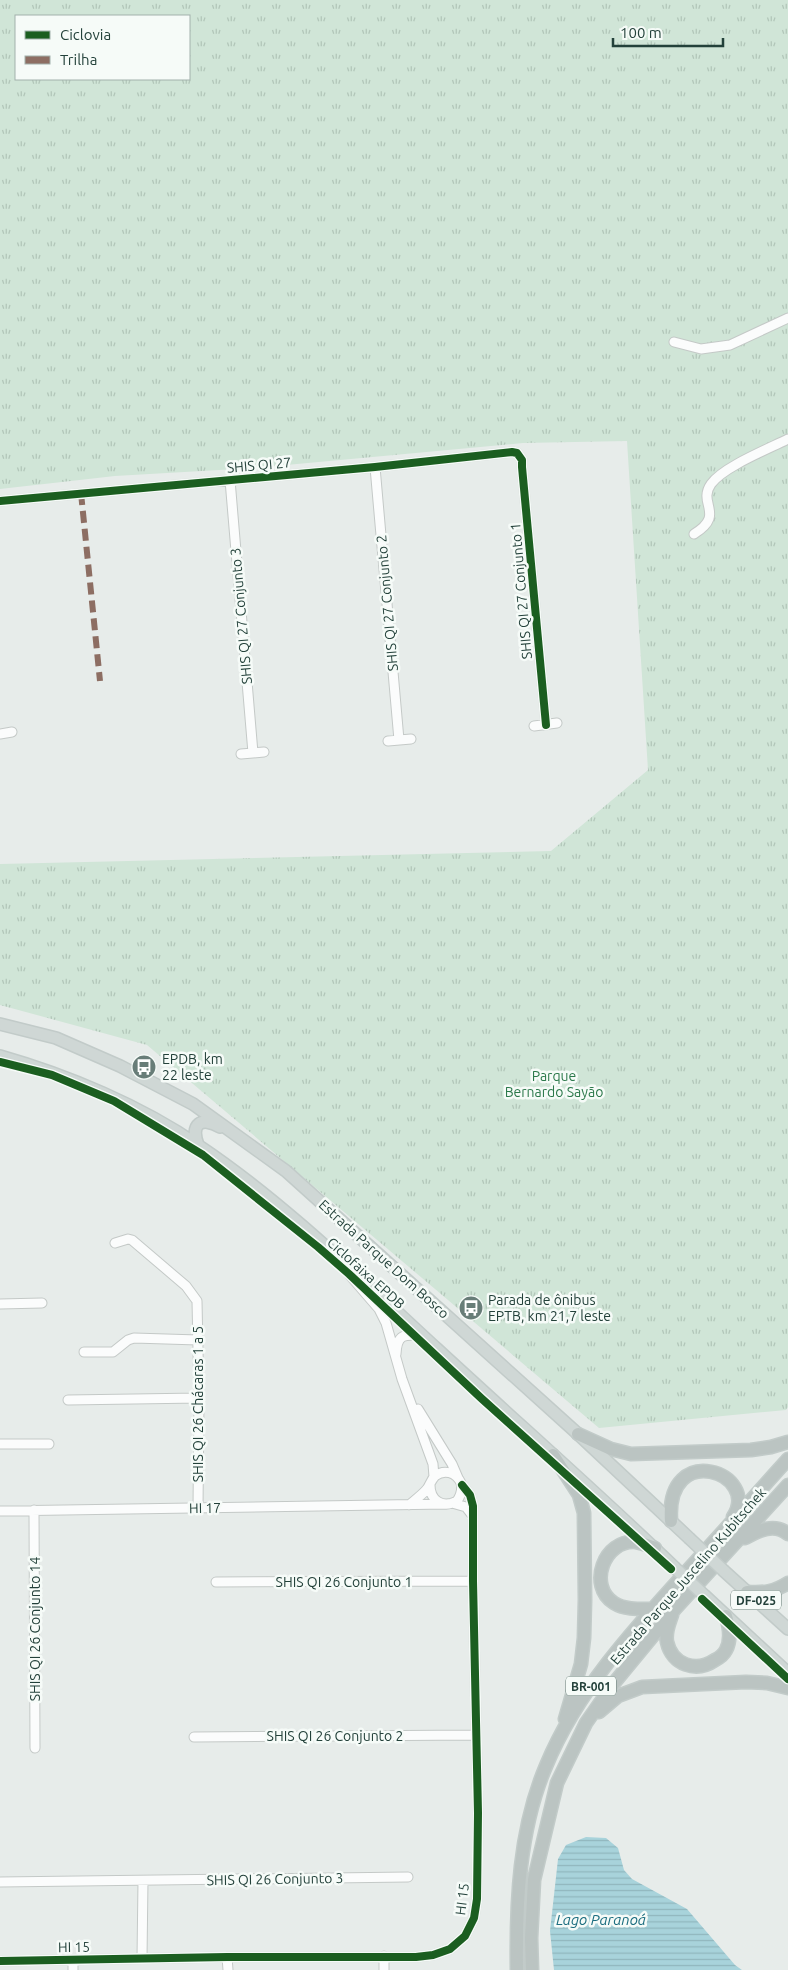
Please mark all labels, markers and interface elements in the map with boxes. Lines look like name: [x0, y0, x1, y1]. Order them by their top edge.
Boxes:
legend: [15, 15, 190, 80]
scale bar: [613, 15, 723, 47]
text: 100 m: [620, 24, 662, 41]
text: Ciclovia: [60, 26, 111, 43]
text: Trilha: [60, 51, 97, 68]
street label: SHIS QI 27: [226, 454, 292, 476]
street label: SHIS QI 27 Conjunto 1: [507, 522, 535, 660]
street label: SHIS QI 27 Conjunto 2: [373, 534, 401, 672]
street label: SHIS QI 27 Conjunto 3: [227, 547, 255, 685]
place label: EPDB, km 22 leste: [162, 1051, 223, 1083]
bus stop icon: EPDB, km 22 leste: [131, 1054, 157, 1080]
park label: Parque Bernardo Sayão: [505, 1068, 603, 1100]
street label: Estrada Parque Dom Bosco: [316, 1196, 452, 1322]
street label: Ciclofaixa EPDB: [324, 1234, 408, 1312]
place label: Parada de ônibus EPTB, km 21,7 leste: [488, 1292, 611, 1324]
bus stop icon: Parada de ônibus EPTB, km 21,7 leste: [458, 1295, 484, 1321]
street label: SHIS QI 26 Chácaras 1 a 5: [190, 1326, 206, 1482]
street label: Estrada Parque Juscelino Kubitschek: [607, 1484, 769, 1668]
street label: HI 17: [189, 1500, 221, 1516]
street label: SHIS QI 26 Conjunto 14: [27, 1557, 43, 1701]
street label: SHIS QI 26 Conjunto 1: [276, 1574, 412, 1590]
road number: DF-025: [731, 1590, 781, 1610]
road number: BR-001: [566, 1676, 616, 1695]
street label: SHIS QI 26 Conjunto 2: [267, 1728, 403, 1744]
street label: SHIS QI 26 Conjunto 3: [206, 1870, 344, 1888]
street label: HI 15: [452, 1882, 472, 1916]
water label: Lago Paranoá: [556, 1911, 646, 1928]
street label: HI 15: [58, 1939, 90, 1955]

